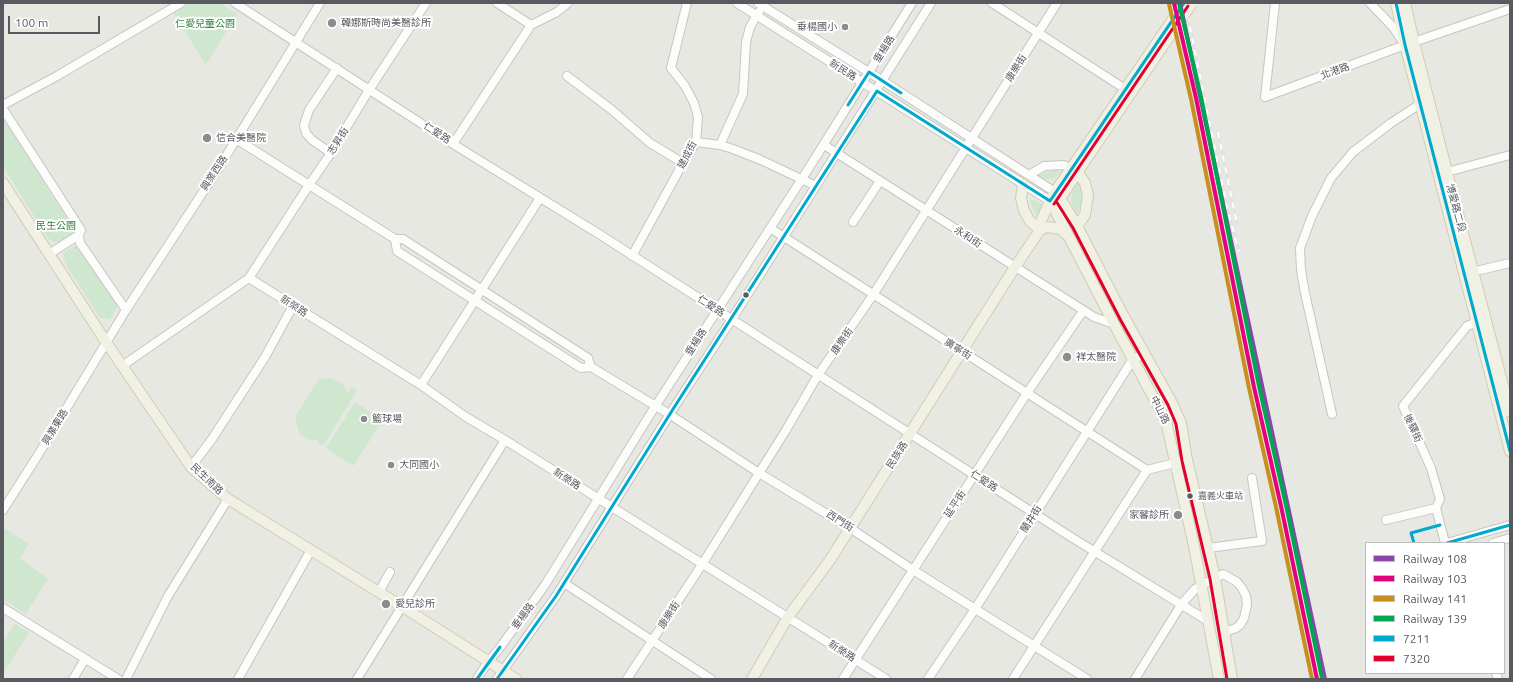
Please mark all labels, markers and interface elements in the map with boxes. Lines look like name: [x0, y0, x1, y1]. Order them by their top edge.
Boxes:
scale bar: [10, 8, 102, 34]
text: 100 m: [15, 16, 48, 29]
marker: 韓娜斯時尚美醫診所: [326, 17, 338, 29]
place label: 韓娜斯時尚美醫診所: [341, 17, 431, 29]
park label: 仁愛兒童公園: [175, 18, 235, 30]
place label: 垂楊國小: [797, 21, 837, 33]
marker: 垂楊國小: [840, 22, 850, 32]
street label: 垂楊路: [871, 33, 897, 65]
street label: 康樂街: [1003, 52, 1029, 84]
street label: 新民路: [827, 57, 859, 83]
street label: 北港路: [1319, 60, 1351, 82]
street label: 仁愛路: [421, 120, 453, 146]
street label: 志昇街: [325, 125, 351, 157]
marker: 信合美醫院: [201, 132, 213, 144]
place label: 信合美醫院: [216, 132, 266, 144]
street label: 建成街: [675, 139, 699, 171]
street label: 興業西路: [198, 153, 230, 193]
street label: 博愛路二段: [1444, 182, 1468, 234]
park label: 民生公園: [36, 220, 76, 232]
street label: 永和街: [952, 224, 984, 250]
unlabelled marker: [741, 290, 751, 300]
street label: 新榮路: [278, 293, 310, 319]
street label: 仁愛路: [695, 293, 727, 319]
street label: 康樂街: [828, 325, 856, 357]
street label: 垂楊路: [683, 326, 709, 358]
street label: 廣寧街: [942, 336, 974, 362]
marker: 祥太醫院: [1061, 351, 1073, 363]
place label: 祥太醫院: [1076, 351, 1116, 363]
street label: 中山路: [1148, 394, 1172, 426]
street label: 興業東路: [40, 407, 70, 447]
street label: 後驛街: [1401, 412, 1425, 444]
place label: 籃球場: [372, 413, 402, 425]
marker: 籃球場: [359, 414, 369, 424]
street label: 民族路: [884, 439, 910, 471]
place label: 大同國小: [399, 459, 439, 471]
marker: 大同國小: [386, 460, 396, 470]
street label: 民生南路: [188, 461, 226, 497]
street label: 新榮路: [551, 466, 583, 492]
street label: 仁愛路: [968, 468, 1000, 494]
street label: 延平街: [942, 488, 968, 520]
marker: 嘉義火車站: [1185, 491, 1195, 501]
place label: 嘉義火車站: [1198, 491, 1243, 501]
street label: 蘭井街: [1018, 503, 1044, 535]
street label: 西門街: [824, 508, 856, 534]
place label: 家馨診所: [1129, 509, 1169, 521]
marker: 家馨診所: [1172, 509, 1184, 521]
legend: [1365, 542, 1505, 674]
text: Railway 108: [1403, 552, 1467, 565]
text: Railway 103: [1403, 572, 1467, 585]
text: Railway 141: [1403, 592, 1467, 605]
marker: 愛兒診所: [380, 598, 392, 610]
place label: 愛兒診所: [395, 598, 435, 610]
street label: 康樂街: [656, 599, 682, 631]
street label: 垂楊路: [509, 600, 537, 632]
text: Railway 139: [1403, 612, 1467, 625]
text: 7211: [1403, 632, 1430, 645]
street label: 新榮路: [826, 638, 858, 664]
text: 7320: [1403, 652, 1430, 665]

